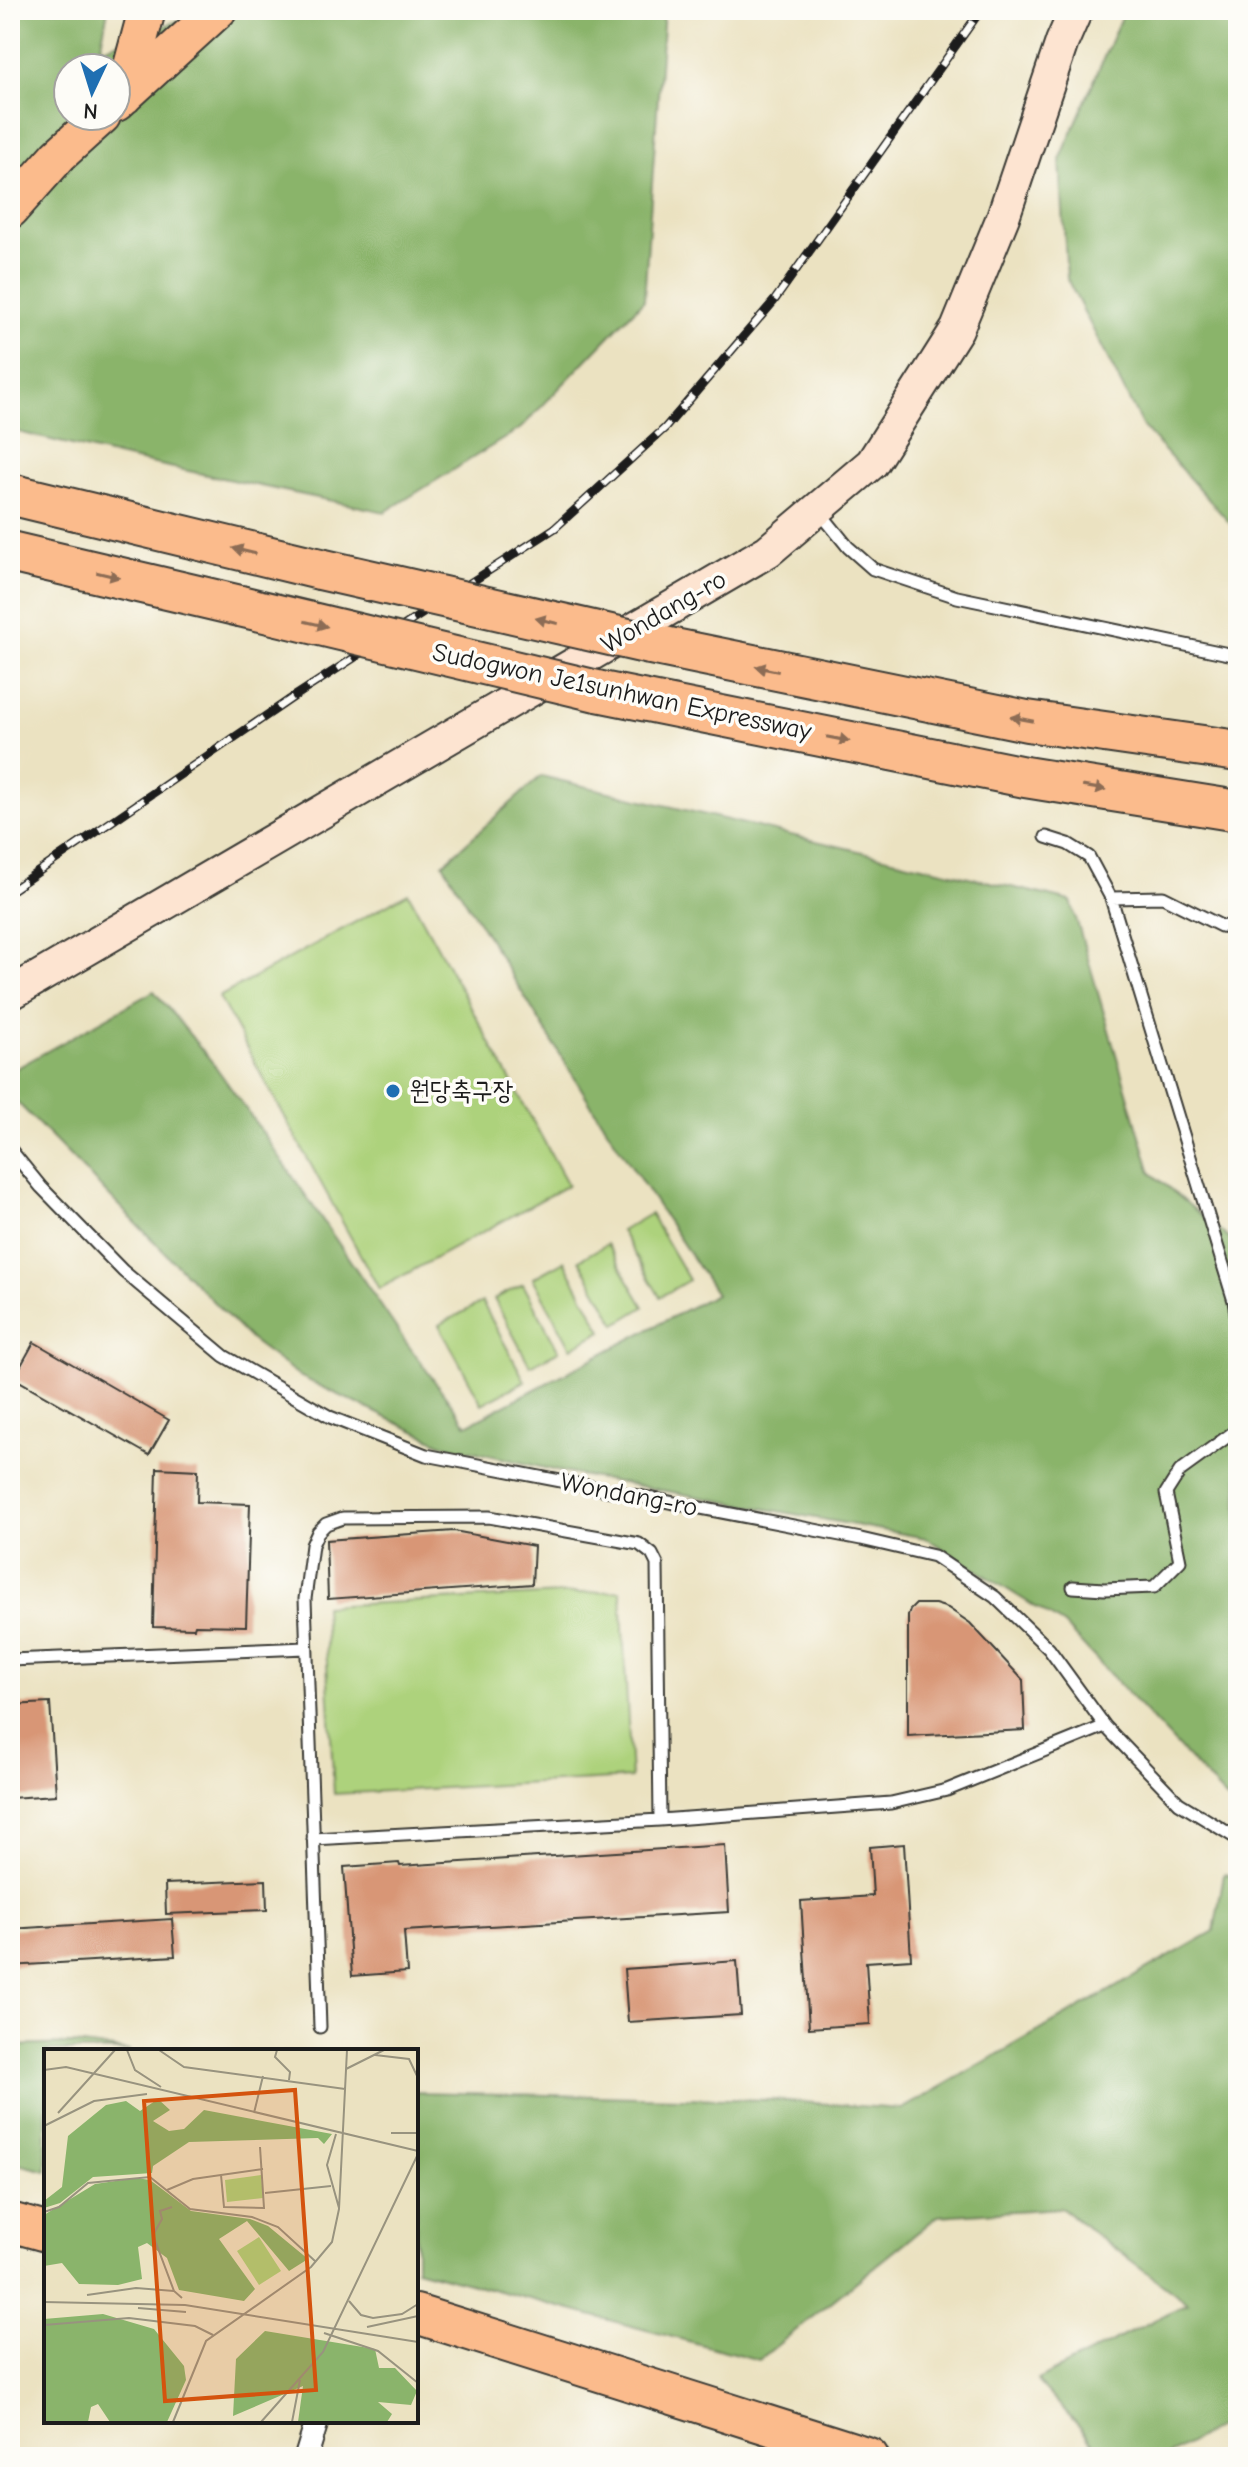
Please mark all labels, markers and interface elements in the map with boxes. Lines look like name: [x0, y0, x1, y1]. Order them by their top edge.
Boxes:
north arrow: [52, 52, 132, 132]
text: N: [83, 97, 99, 124]
one-way arrow: [231, 544, 256, 556]
street label: Wondang-ro: [596, 564, 732, 660]
one-way arrow: [96, 569, 121, 582]
one-way arrow: [534, 614, 559, 627]
one-way arrow: [304, 618, 329, 630]
street label: Sudogwon Je1sunhwan Expressway: [430, 637, 814, 747]
one-way arrow: [755, 662, 780, 675]
one-way arrow: [1010, 713, 1035, 725]
one-way arrow: [826, 734, 851, 746]
one-way arrow: [1081, 782, 1106, 795]
place label: 원당축구장: [409, 1076, 514, 1106]
marker: 원당축구장: [384, 1082, 402, 1100]
street label: Wondang-ro: [558, 1467, 700, 1523]
inset map: [44, 2049, 418, 2423]

